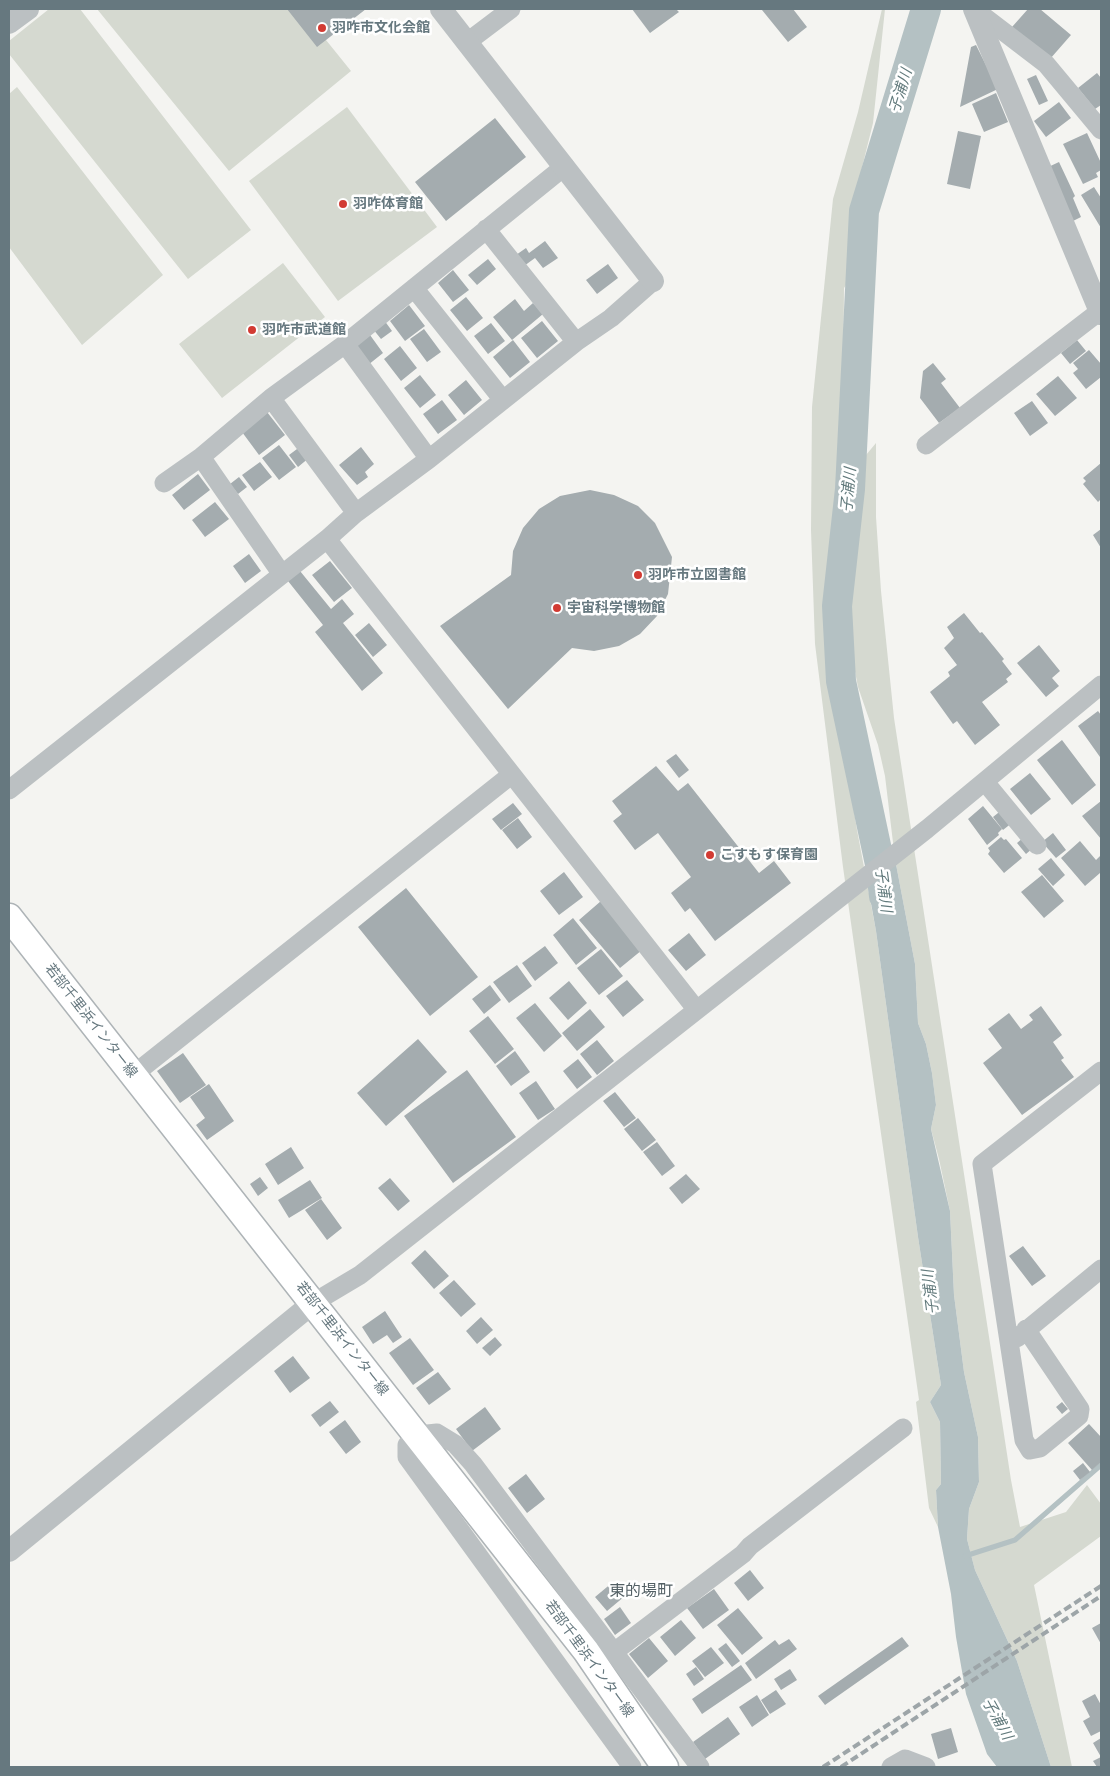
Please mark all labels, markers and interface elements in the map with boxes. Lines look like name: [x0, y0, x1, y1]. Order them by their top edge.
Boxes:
place label: 羽咋市文化会館: [332, 20, 430, 36]
marker: 羽咋市文化会館: [316, 22, 328, 34]
water label: 子浦川: [886, 67, 916, 115]
place label: 羽咋体育館: [353, 196, 423, 212]
marker: 羽咋体育館: [337, 198, 349, 210]
place label: 羽咋市武道館: [262, 322, 346, 338]
marker: 羽咋市武道館: [246, 324, 258, 336]
water label: 子浦川: [838, 467, 860, 513]
place label: 羽咋市立図書館: [648, 567, 746, 583]
marker: 羽咋市立図書館: [632, 569, 644, 581]
place label: 宇宙科学博物館: [567, 600, 665, 616]
marker: 宇宙科学博物館: [551, 602, 563, 614]
place label: こすもす保育園: [720, 847, 818, 863]
marker: こすもす保育園: [704, 849, 716, 861]
water label: 子浦川: [871, 866, 895, 914]
street label: 若部千里浜インター線: [41, 961, 141, 1081]
water label: 子浦川: [919, 1269, 943, 1315]
street label: 若部千里浜インター線: [292, 1279, 392, 1399]
district label: 東的場町: [609, 1581, 673, 1601]
street label: 若部千里浜インター線: [541, 1597, 637, 1721]
water label: 子浦川: [978, 1695, 1016, 1743]

